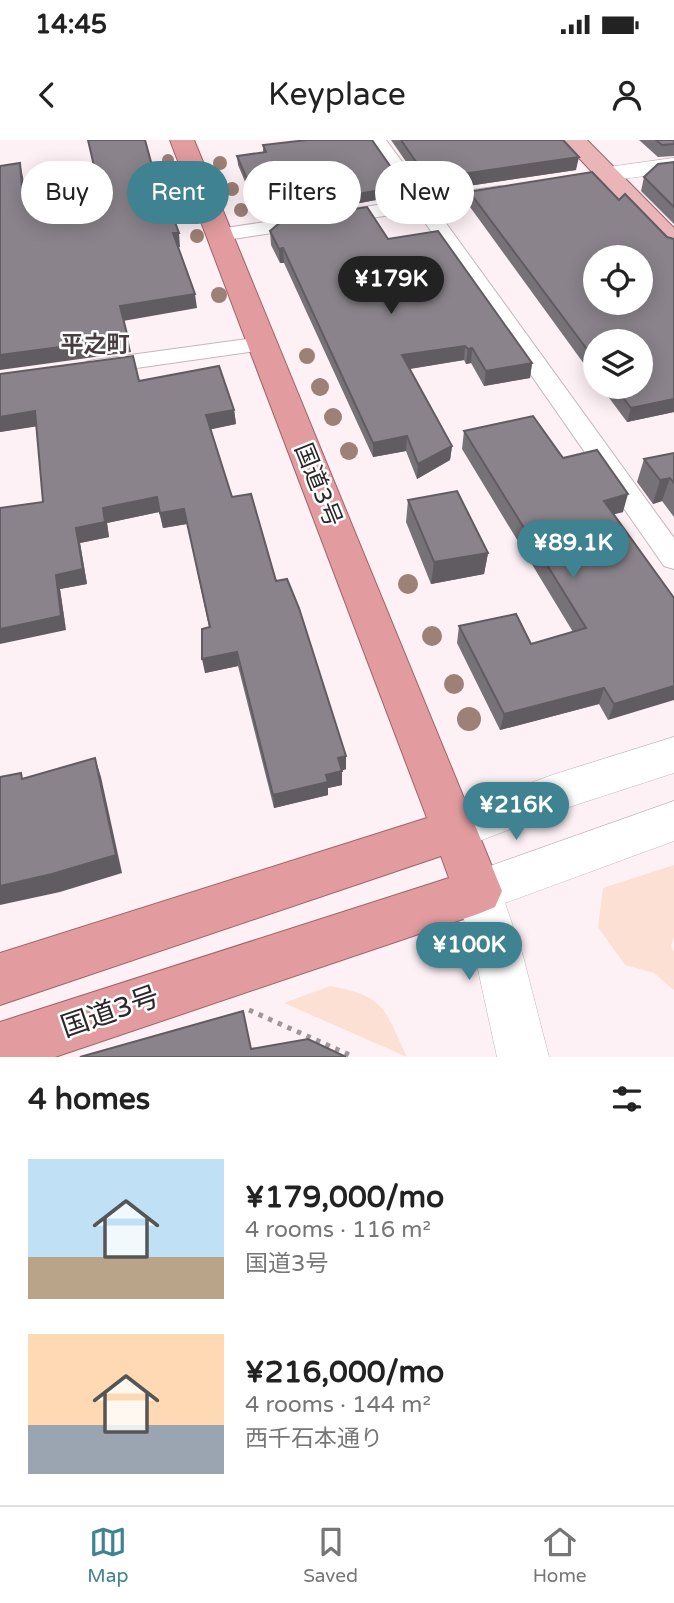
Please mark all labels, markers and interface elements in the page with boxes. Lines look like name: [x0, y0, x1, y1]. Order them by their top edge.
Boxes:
text: 14:45: [35, 9, 107, 40]
icon: back: [28, 76, 66, 114]
text: Keyplace: [268, 76, 406, 114]
icon: person: [608, 76, 646, 114]
chip: Buy: [21, 161, 113, 224]
chip: Rent: [127, 161, 229, 224]
chip: Filters: [243, 161, 361, 224]
chip: New: [375, 161, 474, 224]
map controls: [583, 245, 653, 399]
button: locate: [583, 245, 653, 315]
pin: ¥179K: [342, 256, 440, 316]
text: ¥179K: [354, 265, 428, 293]
button: layers: [583, 329, 653, 399]
district label: 平之町: [61, 331, 130, 359]
street label: 国道3号: [288, 439, 348, 531]
pin: ¥89.1K: [516, 520, 630, 580]
text: ¥89.1K: [533, 529, 613, 557]
pin: ¥216K: [467, 782, 565, 842]
text: ¥216K: [479, 791, 553, 819]
pin: ¥100K: [420, 922, 518, 982]
text: ¥100K: [432, 931, 506, 959]
street label: 国道3号: [56, 979, 164, 1045]
icon: filters: [608, 1080, 646, 1118]
text: 4 homes: [28, 1081, 150, 1118]
text: ¥179,000/mo: [245, 1179, 444, 1216]
icon: home: [84, 1187, 168, 1271]
text: 4 rooms · 116 m²: [245, 1216, 431, 1244]
text: 国道3号: [245, 1250, 328, 1278]
text: ¥216,000/mo: [245, 1354, 444, 1391]
icon: home: [84, 1362, 168, 1446]
text: 4 rooms · 144 m²: [245, 1391, 431, 1419]
text: 西千石本通り: [245, 1425, 383, 1453]
tab: Map: [87, 1523, 128, 1587]
tab: Saved: [303, 1523, 358, 1587]
tab: Home: [533, 1523, 587, 1587]

